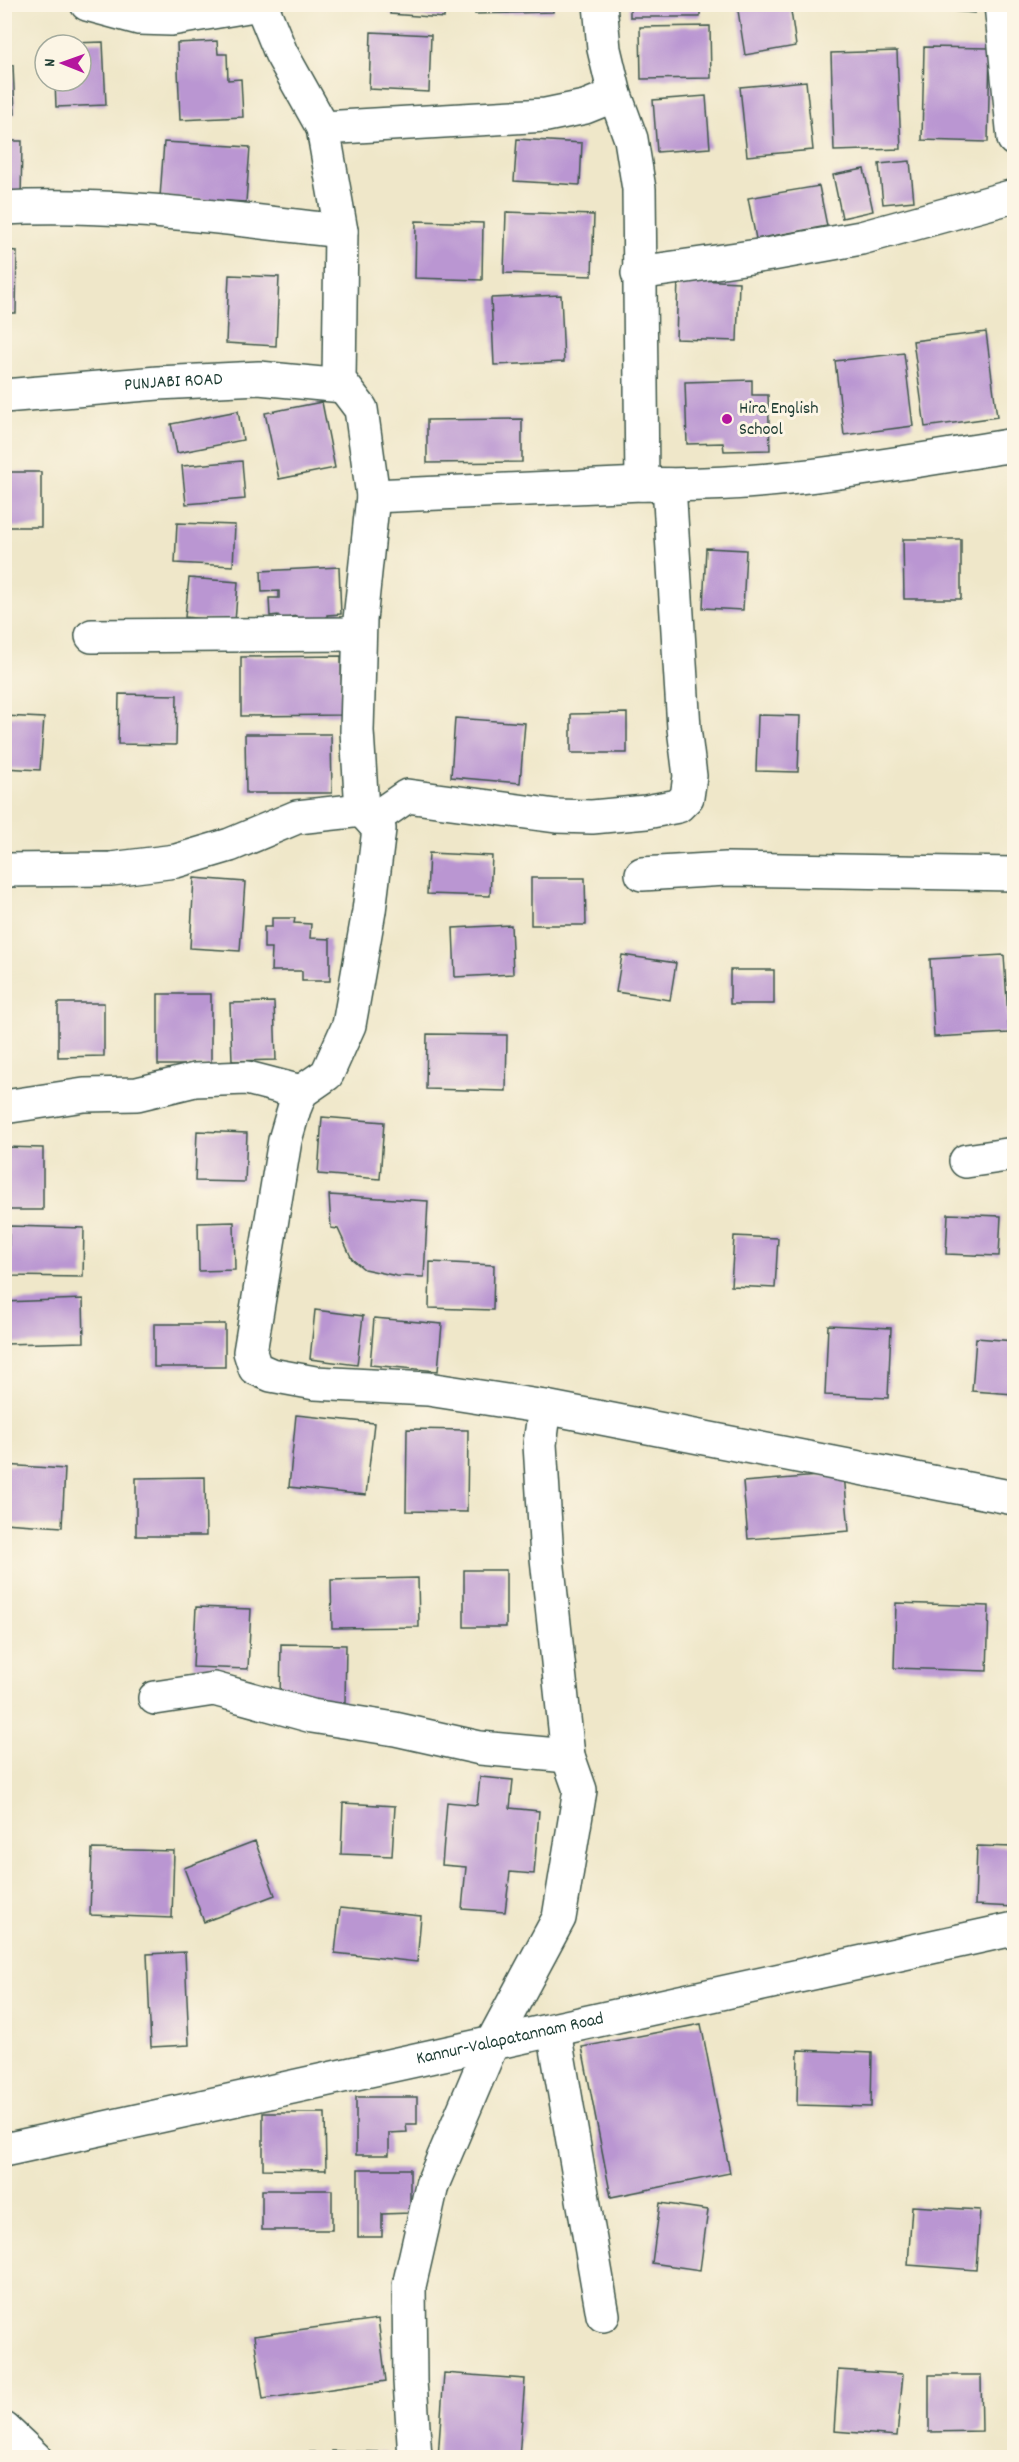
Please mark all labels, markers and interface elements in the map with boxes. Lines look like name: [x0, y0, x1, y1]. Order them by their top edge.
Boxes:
north arrow: [33, 33, 93, 93]
text: N: [39, 59, 62, 67]
street label: PUNJABI ROAD: [123, 367, 223, 398]
place label: Hira English School: [739, 397, 819, 443]
marker: Hira English School: [720, 412, 734, 426]
street label: Kannur-Valapatannam Road: [414, 2007, 606, 2072]

